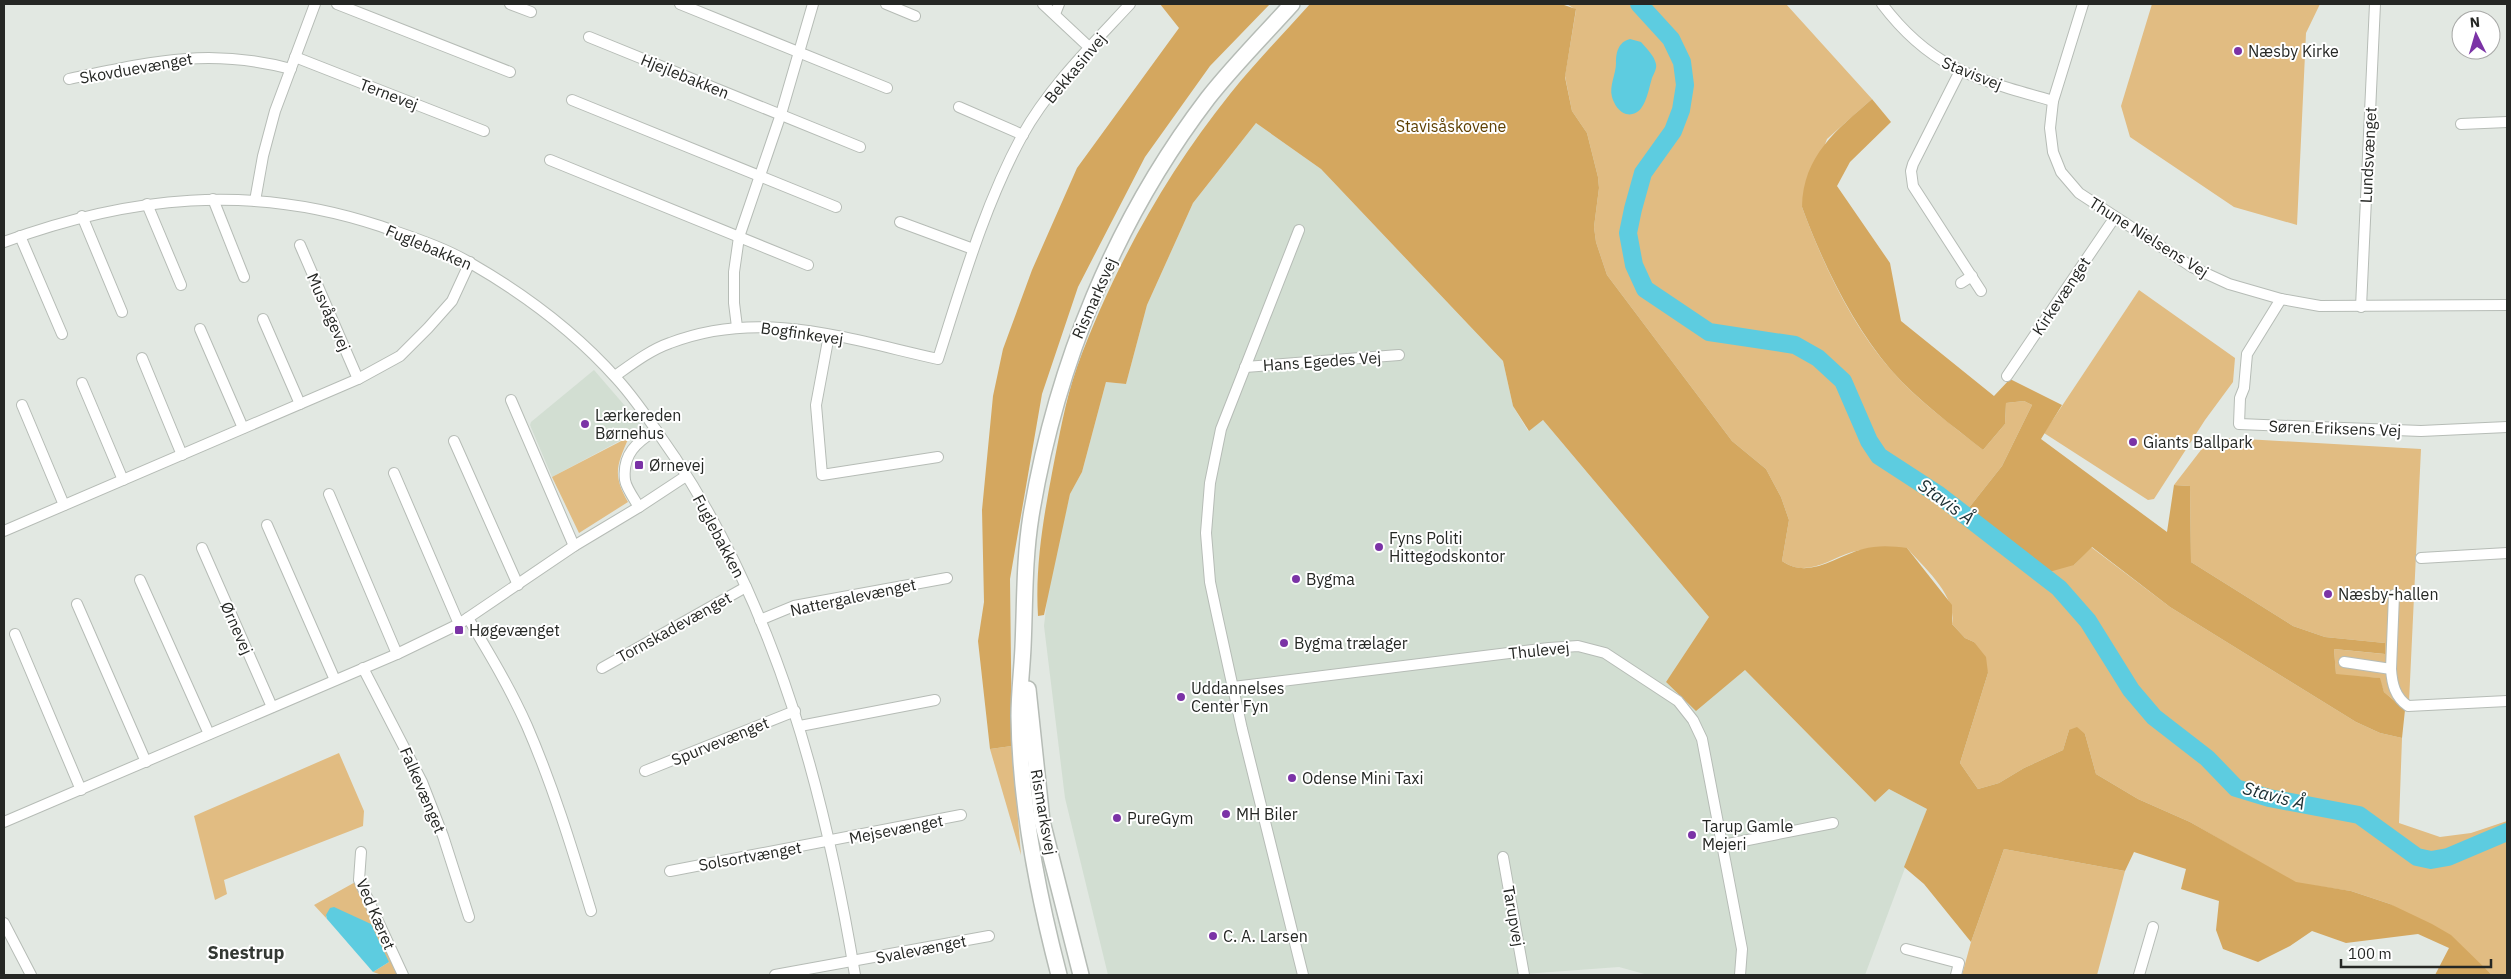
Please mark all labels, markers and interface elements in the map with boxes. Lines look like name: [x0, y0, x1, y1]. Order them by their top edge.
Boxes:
north arrow: [2451, 10, 2501, 60]
text: N: [2469, 13, 2481, 31]
street label: Bekkasinvej: [1040, 29, 1110, 107]
place label: Næsby Kirke: [2248, 41, 2339, 61]
marker: Næsby Kirke: [2232, 45, 2244, 57]
street label: Skovduevænget: [78, 48, 194, 88]
street label: Hjejlebakken: [638, 49, 732, 103]
street label: Stavisvej: [1939, 52, 2005, 94]
street label: Ternevej: [357, 74, 421, 114]
street label: Lundsvænget: [2355, 106, 2381, 204]
park label: Stavisåskovene: [1396, 116, 1507, 136]
street label: Thune Nielsens Vej: [2086, 192, 2212, 282]
street label: Fuglebakken: [383, 220, 475, 274]
street label: Kirkevænget: [2027, 253, 2095, 339]
street label: Rismarksvej: [1067, 254, 1121, 342]
street label: Musvågevej: [303, 270, 355, 354]
street label: Bogfinkevej: [759, 317, 845, 349]
street label: Hans Egedes Vej: [1262, 347, 1382, 375]
place label: Lærkereden Børnehus: [595, 405, 681, 443]
street label: Søren Eriksens Vej: [2268, 416, 2402, 440]
marker: Lærkereden Børnehus: [579, 418, 591, 430]
place label: Giants Ballpark: [2143, 432, 2253, 452]
marker: Giants Ballpark: [2127, 436, 2139, 448]
place label: Ørnevej: [649, 455, 704, 475]
marker: Ørnevej: [633, 459, 645, 471]
water label: Stavis Å: [1914, 473, 1979, 530]
street label: Fuglebakken: [689, 491, 749, 581]
place label: Fyns Politi Hittegodskontor: [1389, 528, 1505, 566]
marker: Fyns Politi Hittegodskontor: [1373, 541, 1385, 553]
place label: Bygma: [1306, 569, 1355, 589]
marker: Bygma: [1290, 573, 1302, 585]
street label: Nattergalevænget: [788, 574, 918, 620]
place label: Næsby-hallen: [2338, 584, 2438, 604]
street label: Tornskadevænget: [613, 587, 735, 667]
marker: Næsby-hallen: [2322, 588, 2334, 600]
street label: Ørnevej: [217, 599, 257, 657]
place label: Høgevænget: [469, 620, 560, 640]
marker: Høgevænget: [453, 624, 465, 636]
place label: Bygma trælager: [1294, 633, 1408, 653]
marker: Bygma trælager: [1278, 637, 1290, 649]
street label: Thulevej: [1508, 637, 1570, 663]
place label: Uddannelses Center Fyn: [1191, 678, 1285, 716]
marker: Uddannelses Center Fyn: [1175, 691, 1187, 703]
street label: Spurvevænget: [668, 712, 772, 770]
street label: Falkevænget: [396, 744, 450, 836]
street label: Rismarksvej: [1027, 768, 1061, 856]
place label: Odense Mini Taxi: [1302, 768, 1423, 788]
marker: Odense Mini Taxi: [1286, 772, 1298, 784]
water label: Stavis Å: [2240, 775, 2308, 815]
place label: MH Biler: [1236, 804, 1298, 824]
place label: PureGym: [1127, 808, 1193, 828]
marker: MH Biler: [1220, 808, 1232, 820]
street label: Mejsevænget: [847, 810, 945, 848]
marker: PureGym: [1111, 812, 1123, 824]
place label: Tarup Gamle Mejeri: [1702, 816, 1794, 854]
marker: Tarup Gamle Mejeri: [1686, 829, 1698, 841]
street label: Solsortvænget: [697, 837, 803, 875]
street label: Ved Kæret: [352, 876, 400, 952]
street label: Tarupvej: [1499, 884, 1529, 948]
place label: C. A. Larsen: [1223, 926, 1308, 946]
street label: Svalevænget: [874, 930, 968, 968]
marker: C. A. Larsen: [1207, 930, 1219, 942]
scale bar: [2341, 936, 2491, 968]
district label: Snestrup: [208, 941, 284, 964]
text: 100 m: [2348, 944, 2392, 963]

